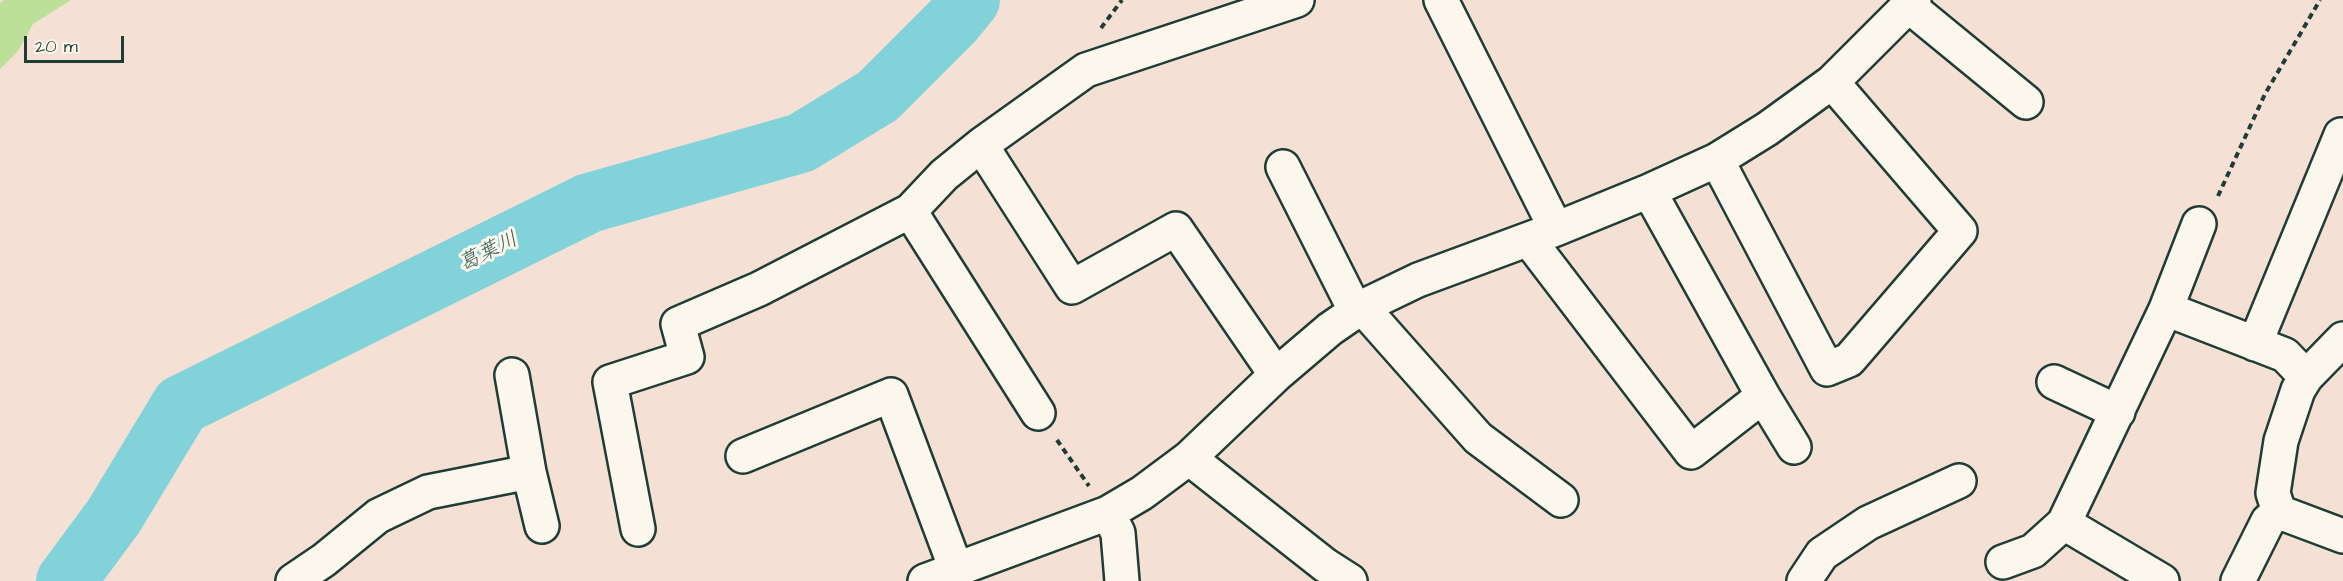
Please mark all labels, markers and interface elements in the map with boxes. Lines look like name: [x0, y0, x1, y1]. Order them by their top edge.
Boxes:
scale bar: [27, 24, 128, 62]
text: 20 m: [35, 34, 78, 59]
water label: 葛葉川: [455, 228, 523, 278]

